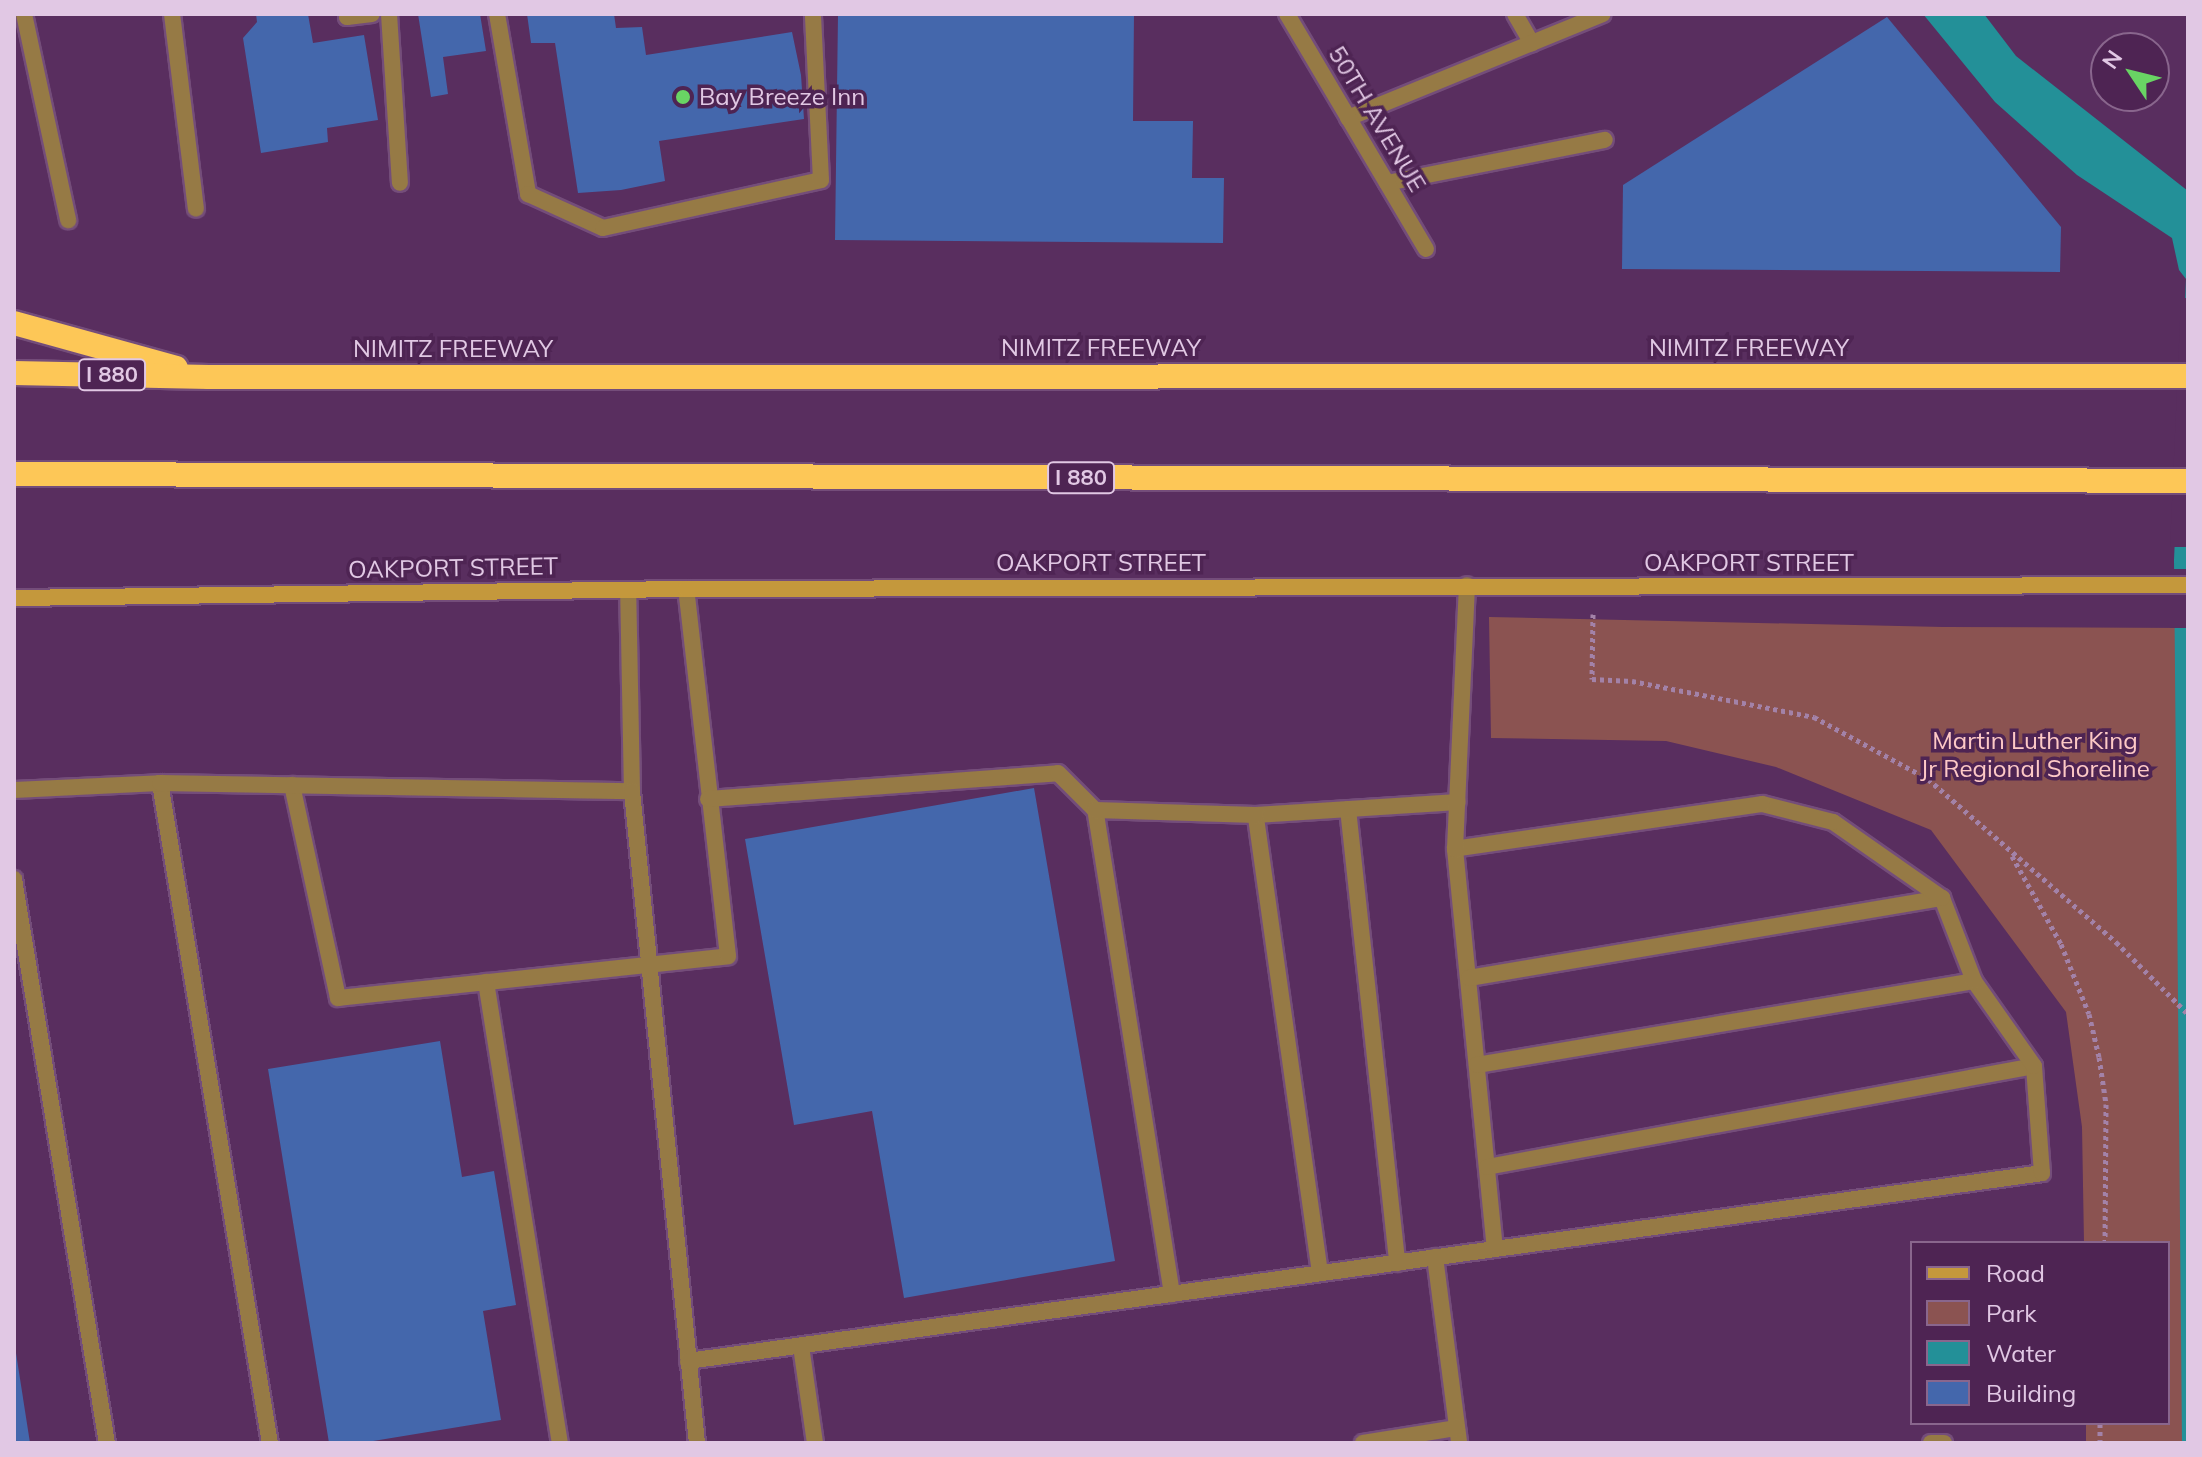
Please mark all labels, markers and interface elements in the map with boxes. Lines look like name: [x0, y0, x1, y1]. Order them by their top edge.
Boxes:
north arrow: [2090, 32, 2170, 112]
street label: 50TH AVENUE: [1322, 41, 1432, 197]
text: N: [2096, 45, 2128, 74]
place label: Bay Breeze Inn: [699, 83, 865, 111]
marker: Bay Breeze Inn: [674, 88, 692, 106]
street label: NIMITZ FREEWAY: [1001, 334, 1201, 362]
street label: NIMITZ FREEWAY: [1649, 334, 1849, 362]
street label: NIMITZ FREEWAY: [353, 335, 553, 363]
road number: I 880: [78, 357, 146, 393]
road number: I 880: [1047, 460, 1115, 496]
street label: OAKPORT STREET: [996, 549, 1206, 577]
street label: OAKPORT STREET: [1644, 549, 1854, 577]
street label: OAKPORT STREET: [348, 552, 558, 584]
park label: Martin Luther King Jr Regional Shoreline: [1920, 727, 2150, 783]
legend: [1910, 1241, 2170, 1425]
text: Road: [1986, 1258, 2045, 1288]
text: Park: [1986, 1298, 2037, 1328]
text: Water: [1986, 1338, 2056, 1368]
text: Building: [1986, 1378, 2076, 1408]

